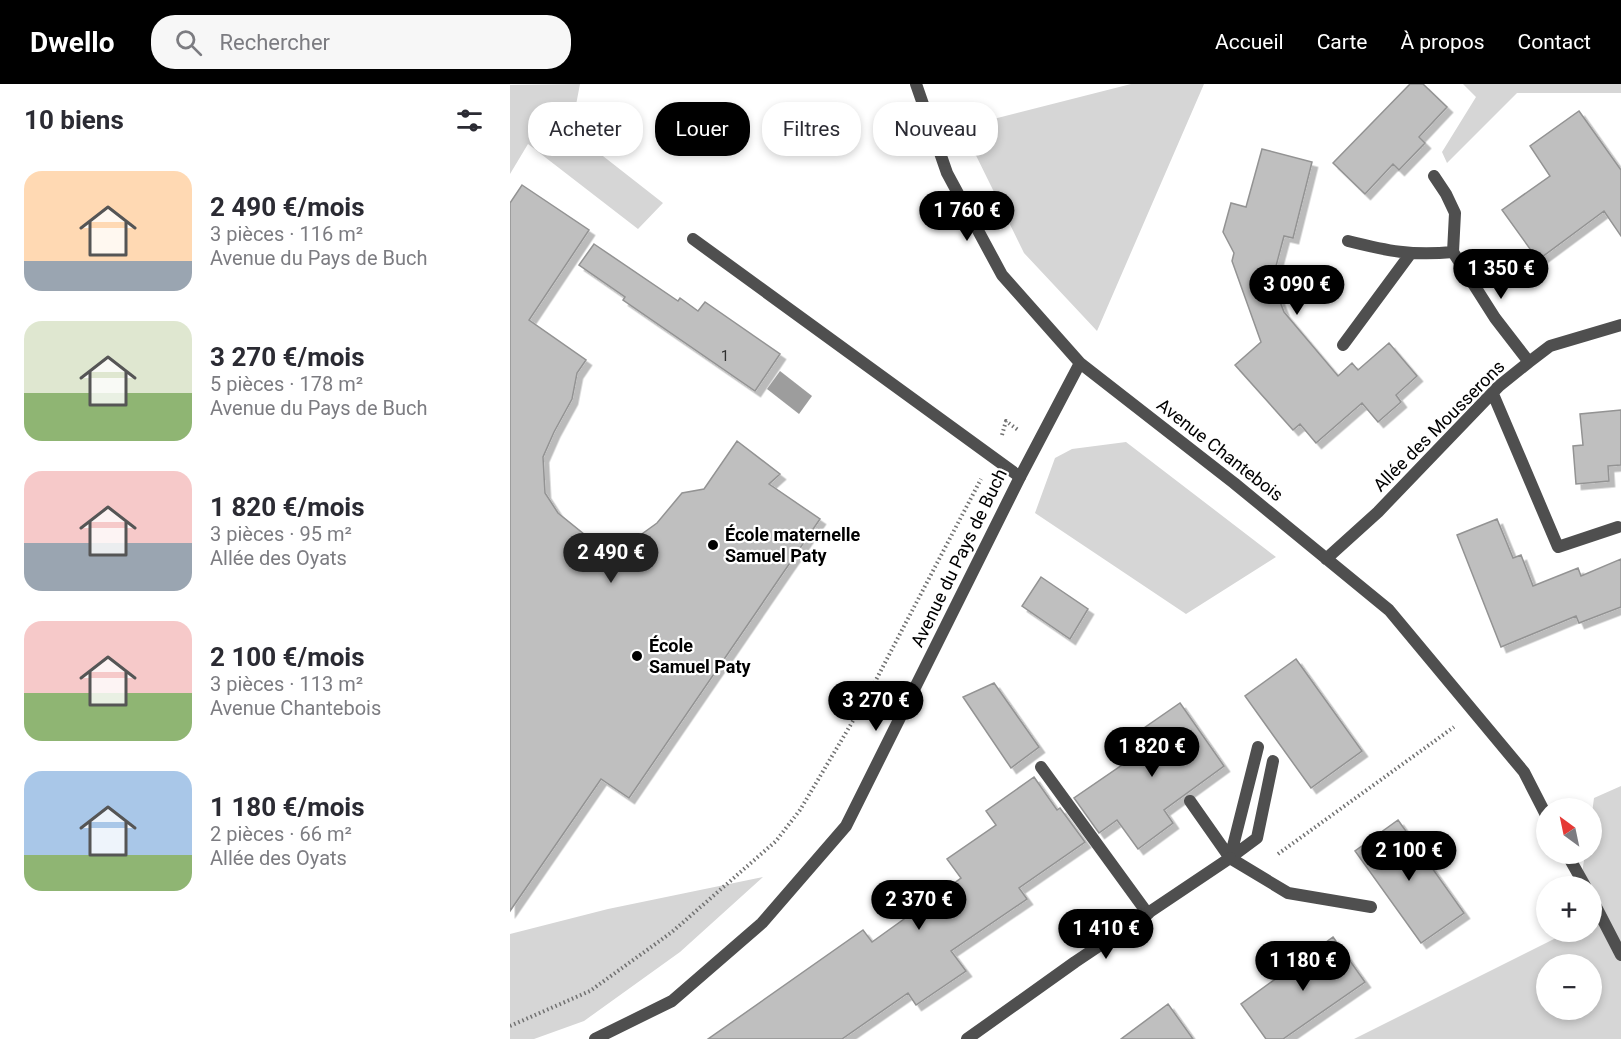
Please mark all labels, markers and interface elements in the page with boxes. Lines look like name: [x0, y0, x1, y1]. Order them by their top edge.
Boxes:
search box: [151, 15, 571, 69]
text: Dwello: [30, 26, 115, 59]
icon: search: [172, 26, 205, 59]
text: Rechercher: [220, 30, 330, 55]
text: Accueil: [1215, 30, 1284, 54]
text: Carte: [1317, 30, 1367, 54]
text: À propos: [1400, 30, 1485, 54]
text: Contact: [1518, 30, 1591, 54]
chip: Acheter: [528, 102, 643, 156]
chip: Louer: [655, 102, 750, 156]
chip: Filtres: [762, 102, 861, 156]
chip: Nouveau: [873, 102, 998, 156]
icon: filters: [453, 104, 486, 137]
text: 10 biens: [24, 105, 124, 135]
pin: 1 760 €: [912, 191, 1022, 242]
text: 2 490 €/mois: [210, 192, 365, 222]
icon: home: [72, 195, 144, 267]
text: 1 760 €: [933, 198, 1001, 222]
text: 3 pièces · 116 m²: [210, 222, 363, 246]
text: Avenue du Pays de Buch: [210, 246, 427, 270]
pin: 1 350 €: [1446, 249, 1556, 300]
text: 1 350 €: [1467, 256, 1535, 280]
pin: 3 090 €: [1242, 265, 1352, 316]
text: 3 090 €: [1263, 272, 1331, 296]
text: 3 270 €/mois: [210, 342, 365, 372]
icon: home: [72, 345, 144, 417]
house number: 1: [721, 347, 729, 365]
street label: Allée des Mousserons: [1369, 356, 1509, 496]
text: 5 pièces · 178 m²: [210, 372, 363, 396]
street label: Avenue Chantebois: [1153, 394, 1288, 505]
text: Avenue du Pays de Buch: [210, 396, 427, 420]
street label: Avenue du Pays de Buch: [906, 465, 1011, 650]
text: 1 820 €/mois: [210, 492, 365, 522]
icon: home: [72, 495, 144, 567]
text: 3 pièces · 95 m²: [210, 522, 352, 546]
place label: École maternelle Samuel Paty: [725, 524, 860, 566]
pin: 2 490 €: [556, 533, 666, 584]
marker: École maternelle Samuel Paty: [706, 538, 720, 552]
text: 2 490 €: [577, 540, 645, 564]
text: Allée des Oyats: [210, 546, 347, 570]
place label: École Samuel Paty: [649, 635, 752, 677]
text: 2 100 €/mois: [210, 642, 365, 672]
icon: home: [72, 645, 144, 717]
marker: École Samuel Paty: [630, 649, 644, 663]
text: 3 pièces · 113 m²: [210, 672, 363, 696]
pin: 3 270 €: [821, 681, 931, 732]
text: 3 270 €: [842, 688, 910, 712]
text: Avenue Chantebois: [210, 696, 381, 720]
pin: 1 820 €: [1097, 727, 1207, 778]
text: 1 820 €: [1118, 734, 1186, 758]
text: 1 180 €/mois: [210, 792, 365, 822]
icon: home: [72, 795, 144, 867]
north arrow: [1536, 798, 1602, 864]
map controls: [1536, 798, 1602, 1020]
text: 2 pièces · 66 m²: [210, 822, 352, 846]
pin: 2 100 €: [1354, 831, 1464, 882]
text: 2 100 €: [1375, 838, 1443, 862]
text: Allée des Oyats: [210, 846, 347, 870]
button: +: [1536, 876, 1602, 942]
pin: 2 370 €: [864, 880, 974, 931]
text: 2 370 €: [885, 887, 953, 911]
pin: 1 410 €: [1051, 909, 1161, 960]
text: 1 410 €: [1072, 916, 1140, 940]
pin: 1 180 €: [1248, 941, 1358, 992]
text: 1 180 €: [1269, 948, 1337, 972]
button: −: [1536, 954, 1602, 1020]

